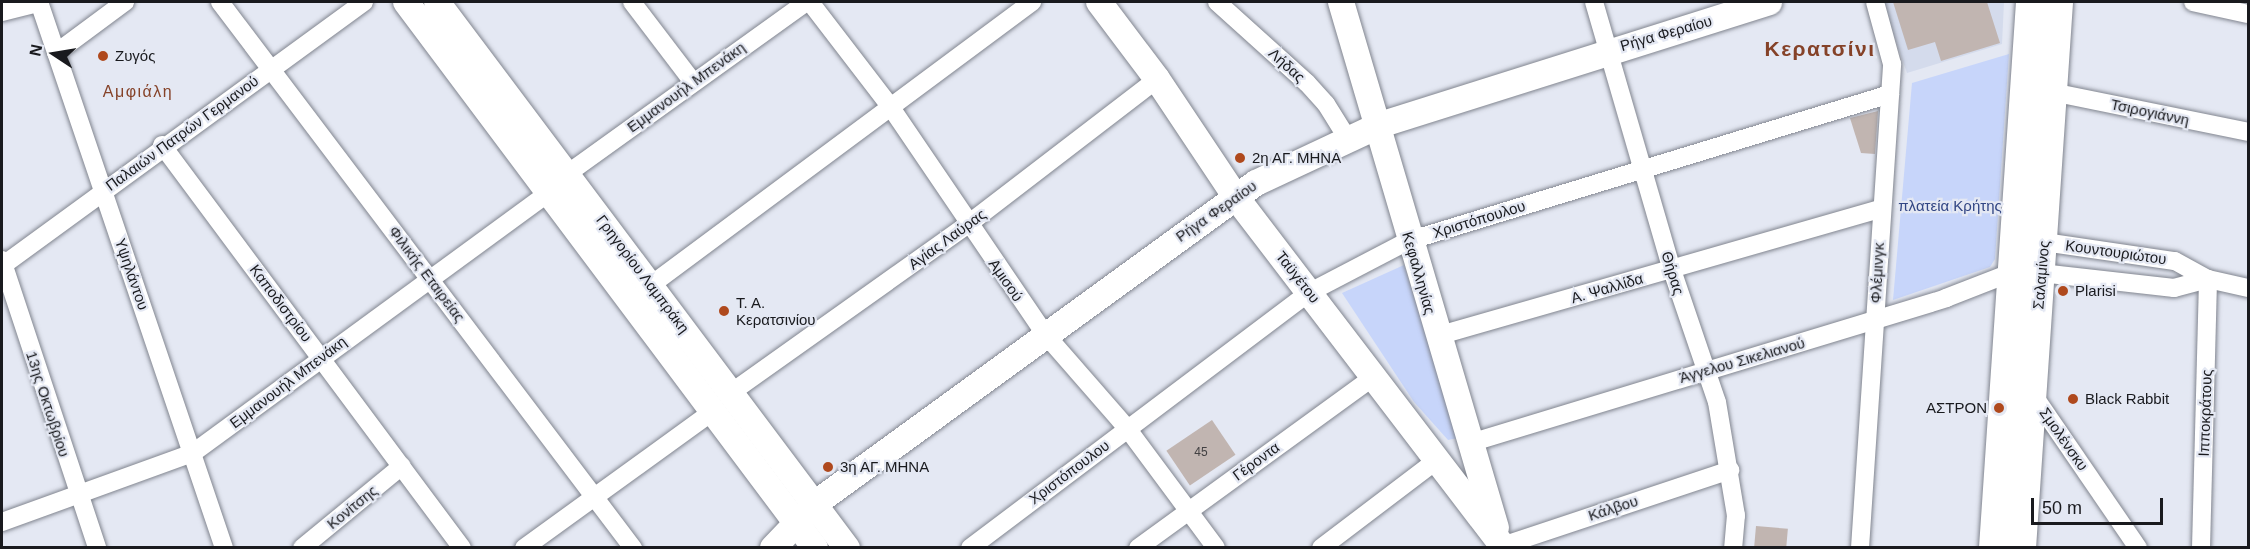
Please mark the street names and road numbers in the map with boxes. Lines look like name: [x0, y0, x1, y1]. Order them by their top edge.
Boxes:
street label: Ρήγα Φεραίου: [1618, 11, 1714, 55]
street label: Εμμανουήλ Μπενάκη: [623, 38, 749, 136]
street label: Λήδας: [1265, 44, 1309, 86]
street label: Παλαιών Πατρών Γερμανού: [102, 72, 262, 194]
street label: Τσιρογιάννη: [2109, 95, 2191, 129]
street label: Ρήγα Φεραίου: [1172, 177, 1260, 245]
street label: Χριστόπουλου: [1431, 196, 1527, 242]
street label: Αγίας Λαύρας: [905, 205, 989, 273]
street label: Γρηγορίου Λαμπράκη: [592, 211, 694, 337]
street label: Φιλικής Εταιρείας: [385, 222, 469, 326]
street label: Κεφαλληνίας: [1399, 230, 1439, 316]
street label: Υψηλάντου: [111, 236, 153, 312]
street label: Κουντουριώτου: [2064, 236, 2168, 268]
street label: Σαλαμίνος: [2029, 240, 2053, 310]
street label: Φλέμινγκ: [1866, 242, 1888, 304]
street label: Ταϋγέτου: [1272, 247, 1324, 307]
street label: Θήρας: [1658, 249, 1688, 297]
street label: Αμισού: [985, 255, 1027, 305]
street label: Καποδιστρίου: [246, 261, 316, 345]
street label: Α. Ψαλλίδα: [1569, 269, 1645, 307]
street label: Εμμανουήλ Μπενάκη: [226, 332, 350, 432]
street label: Άγγελου Σικελιανού: [1677, 333, 1807, 387]
street label: 13ης Οκτωβρίου: [22, 349, 74, 459]
street label: Ιπποκράτους: [2194, 369, 2216, 457]
street label: Σμολένσκυ: [2036, 404, 2092, 474]
street label: Χριστόπουλου: [1025, 436, 1113, 508]
street label: Γέροντα: [1229, 438, 1283, 484]
street label: Κονίτσης: [323, 481, 381, 533]
street label: Κάλβου: [1586, 492, 1640, 524]

